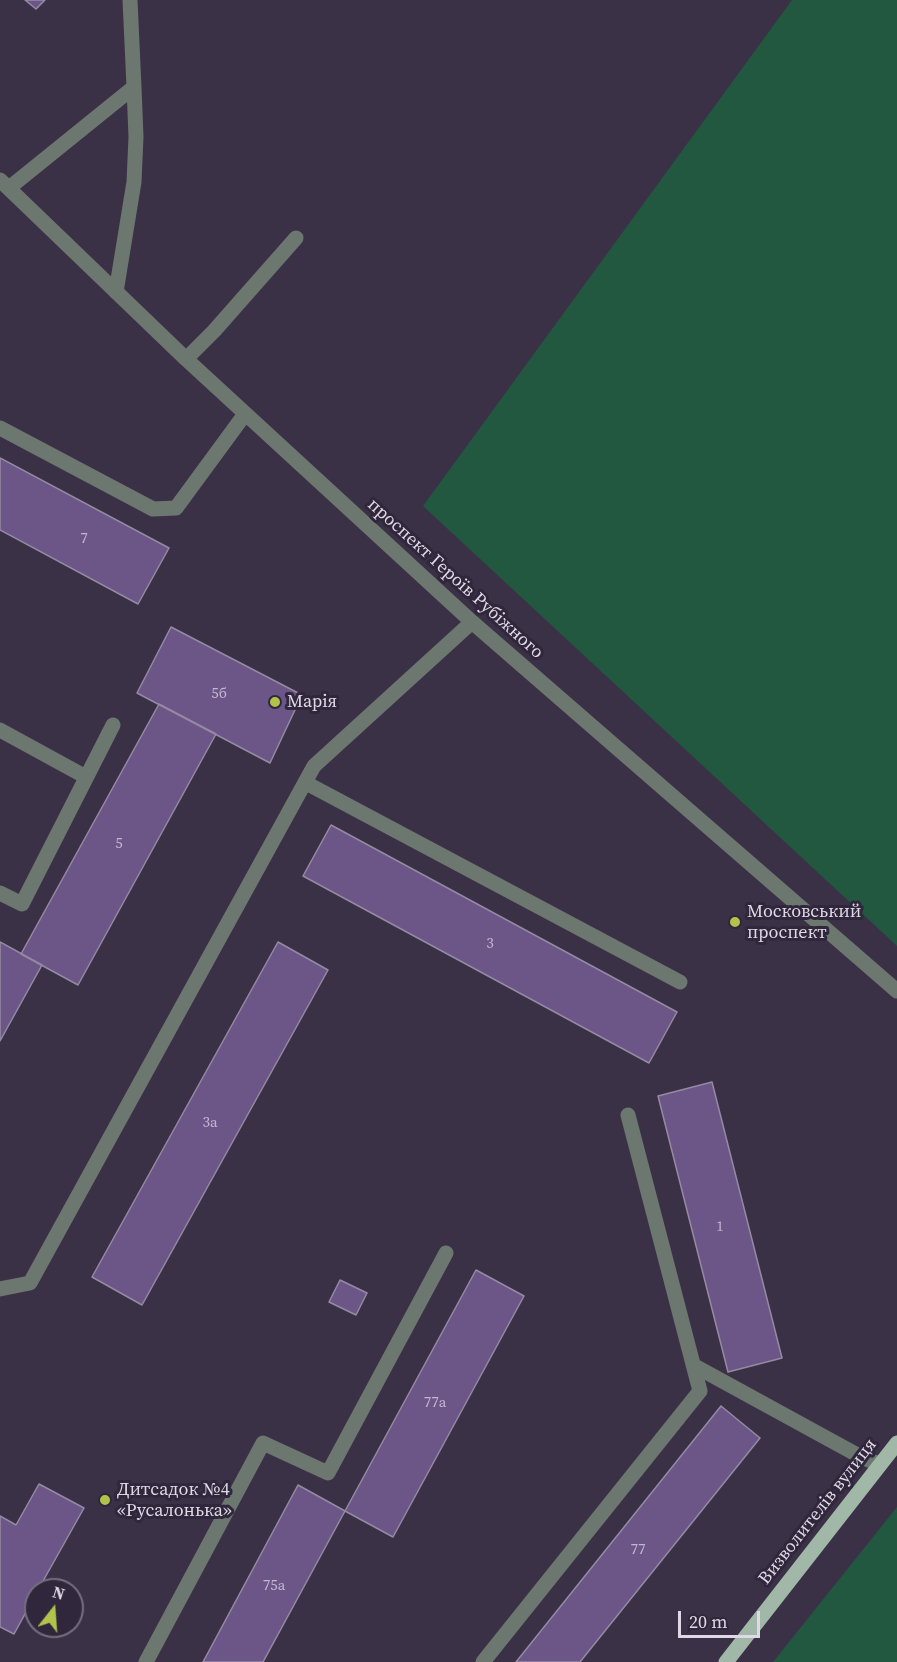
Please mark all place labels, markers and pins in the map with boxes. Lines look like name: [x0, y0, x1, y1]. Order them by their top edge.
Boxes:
place label: Марія: [287, 691, 337, 713]
marker: Марія: [268, 695, 282, 709]
place label: Московський проспект: [747, 901, 861, 944]
marker: Московський проспект: [728, 915, 742, 929]
place label: Дитсадок №4 «Русалонька»: [117, 1479, 232, 1522]
marker: Дитсадок №4 «Русалонька»: [98, 1493, 112, 1507]

